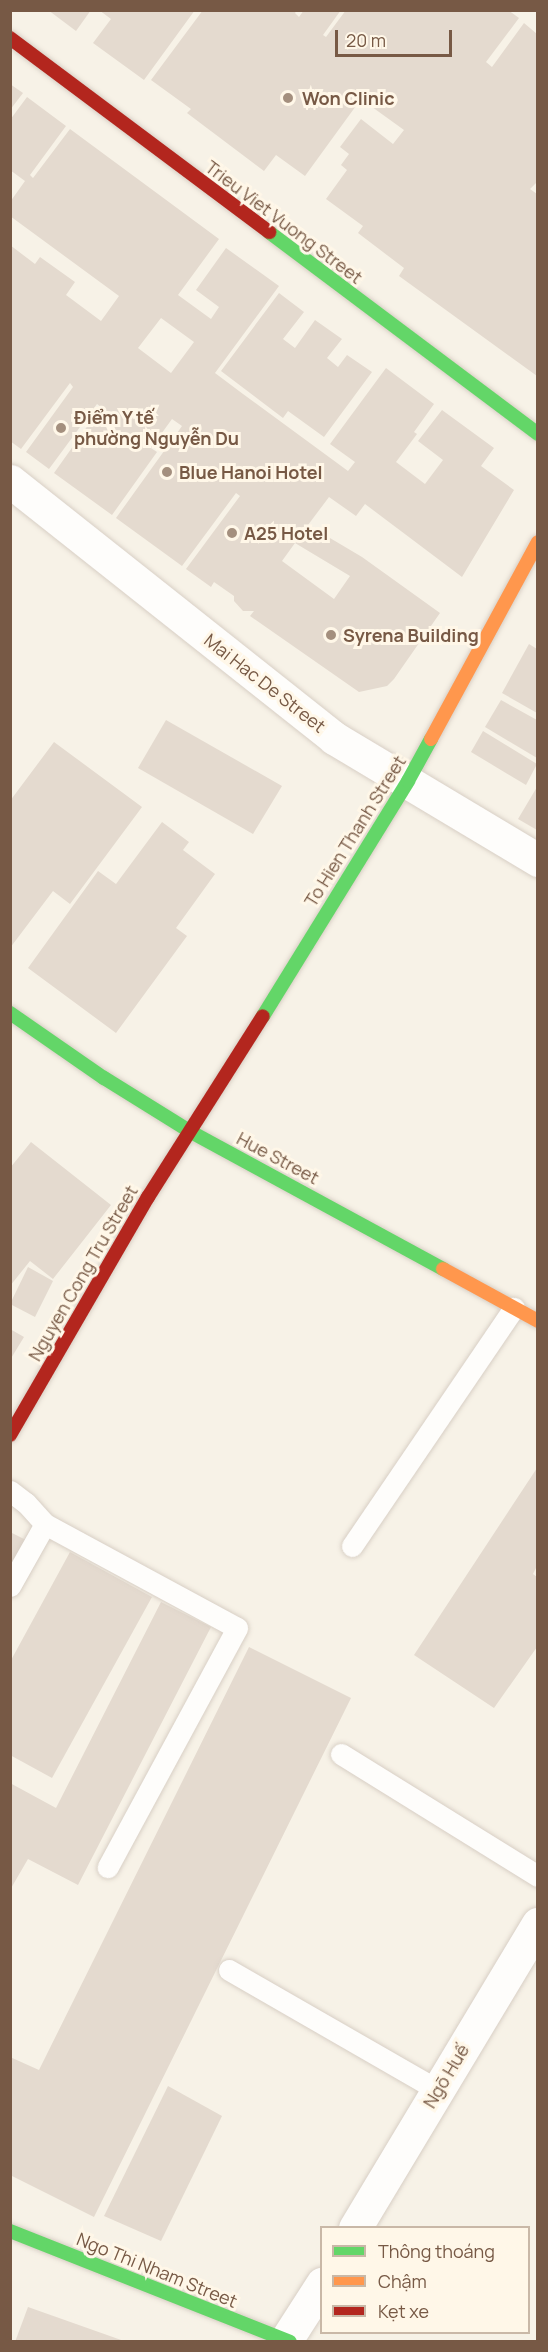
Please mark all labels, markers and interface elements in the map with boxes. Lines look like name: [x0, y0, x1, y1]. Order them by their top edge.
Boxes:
scale bar: [338, 18, 455, 56]
text: 20 m: [346, 28, 386, 52]
place label: Won Clinic: [302, 87, 395, 109]
marker: Won Clinic: [279, 89, 297, 107]
street label: Trieu Viet Vuong Street: [201, 156, 367, 288]
place label: Điểm Y tế phường Nguyễn Du: [74, 407, 239, 450]
marker: Điểm Y tế phường Nguyễn Du: [52, 419, 70, 437]
place label: Blue Hanoi Hotel: [179, 461, 323, 483]
marker: Blue Hanoi Hotel: [160, 465, 174, 479]
place label: A25 Hotel: [244, 522, 328, 544]
marker: A25 Hotel: [225, 526, 239, 540]
place label: Syrena Building: [343, 624, 479, 646]
marker: Syrena Building: [324, 628, 338, 642]
street label: Mai Hac De Street: [200, 629, 330, 737]
street label: To Hien Thanh Street: [300, 752, 410, 910]
street label: Hue Street: [233, 1127, 323, 1189]
street label: Nguyen Cong Tru Street: [24, 1181, 142, 1365]
street label: Ngõ Huế: [419, 2040, 473, 2112]
legend: [320, 2226, 530, 2334]
street label: Ngo Thi Nham Street: [74, 2228, 240, 2312]
text: Thông thoáng: [378, 2239, 495, 2263]
text: Chậm: [378, 2269, 427, 2293]
text: Kẹt xe: [378, 2299, 429, 2323]

